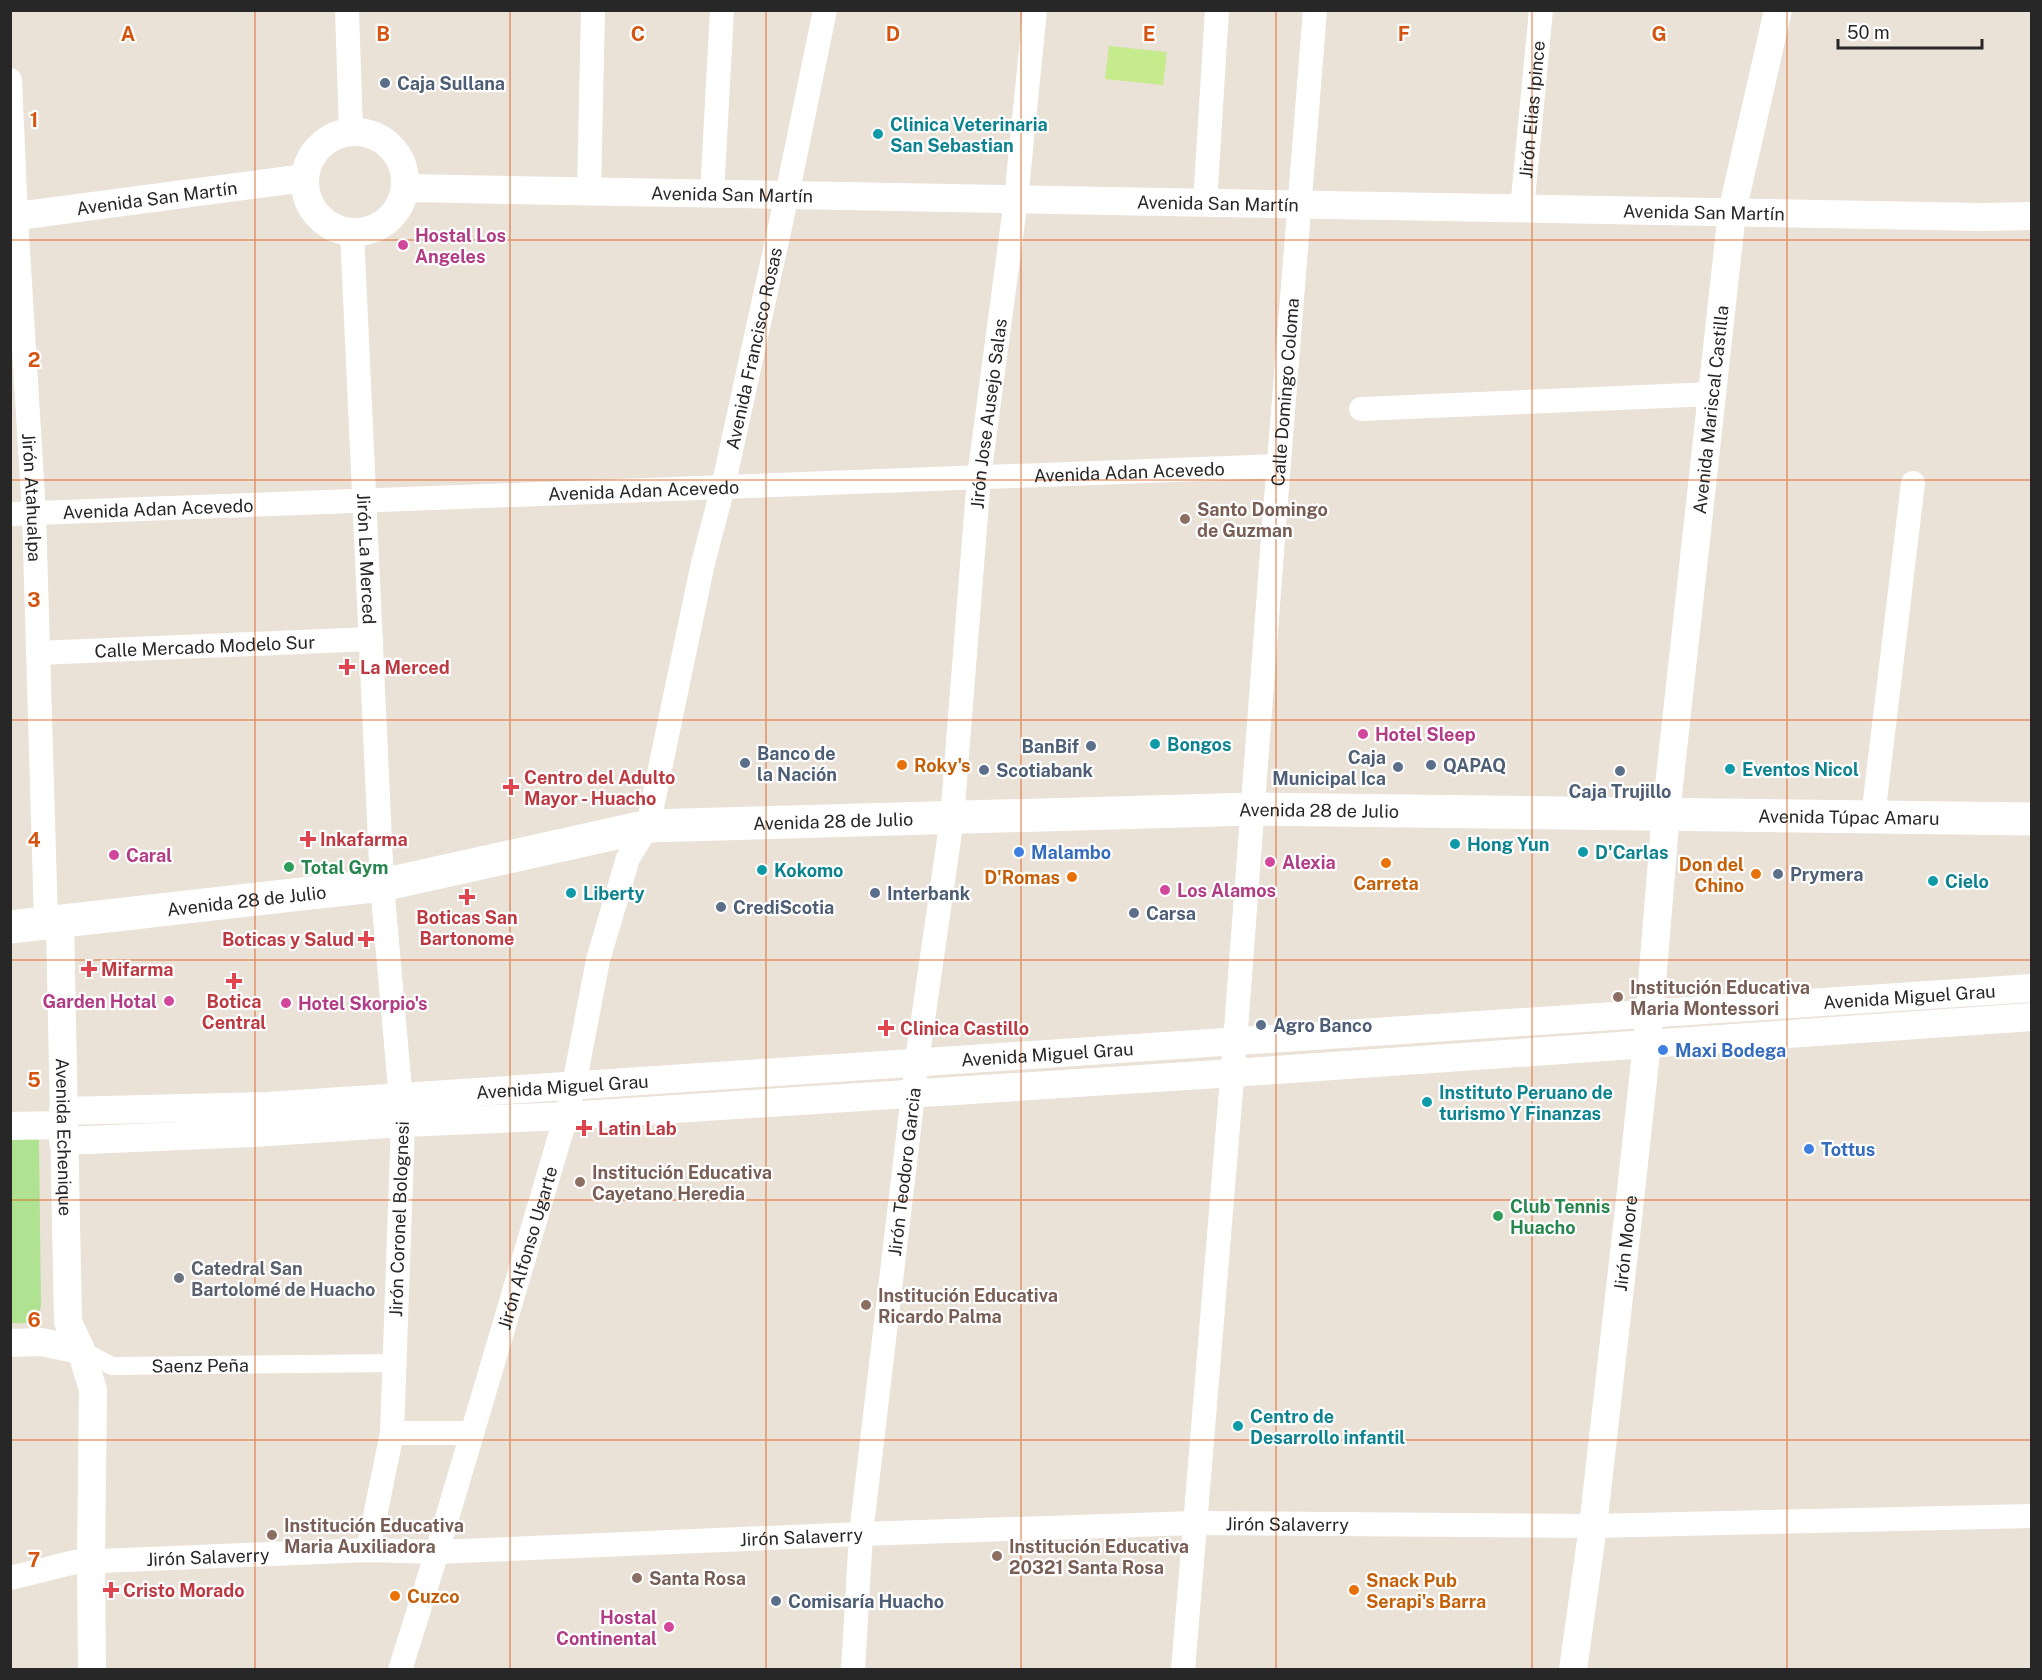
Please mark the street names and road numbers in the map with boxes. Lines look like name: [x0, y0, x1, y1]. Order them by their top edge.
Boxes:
street label: Jirón Elias Ipince: [1514, 40, 1549, 179]
street label: Avenida San Martín: [75, 177, 238, 219]
street label: Avenida San Martín: [651, 182, 813, 206]
street label: Avenida San Martín: [1137, 191, 1299, 215]
street label: Avenida San Martín: [1623, 200, 1785, 224]
street label: Avenida Francisco Rosas: [721, 245, 786, 451]
street label: Calle Domingo Coloma: [1267, 297, 1303, 487]
street label: Avenida Mariscal Castilla: [1688, 304, 1732, 515]
street label: Jirón Jose Ausejo Salas: [966, 317, 1011, 510]
street label: Jirón Atahualpa: [19, 432, 46, 562]
street label: Avenida Adan Acevedo: [1033, 458, 1225, 486]
street label: Avenida Adan Acevedo: [548, 476, 739, 504]
street label: Jirón La Merced: [354, 492, 381, 625]
street label: Avenida Adan Acevedo: [62, 494, 254, 523]
street label: Calle Mercado Modelo Sur: [94, 631, 316, 661]
street label: Avenida 28 de Julio: [1239, 798, 1399, 821]
street label: Avenida Túpac Amaru: [1758, 805, 1940, 828]
street label: Avenida 28 de Julio: [753, 808, 913, 834]
street label: Avenida 28 de Julio: [166, 881, 327, 920]
street label: Avenida Miguel Grau: [1822, 980, 1996, 1012]
street label: Avenida Miguel Grau: [960, 1038, 1134, 1070]
street label: Avenida Echenique: [52, 1058, 76, 1216]
street label: Avenida Miguel Grau: [475, 1070, 649, 1103]
street label: Jirón Teodoro Garcia: [883, 1086, 924, 1257]
street label: Jirón Coronel Bolognesi: [385, 1121, 413, 1317]
street label: Jirón Alfonso Ugarte: [493, 1164, 561, 1332]
street label: Jirón Moore: [1609, 1194, 1641, 1292]
street label: Saenz Peña: [151, 1354, 249, 1376]
street label: Jirón Salaverry: [1225, 1513, 1349, 1535]
street label: Jirón Salaverry: [739, 1523, 864, 1550]
street label: Jirón Salaverry: [146, 1544, 270, 1570]

